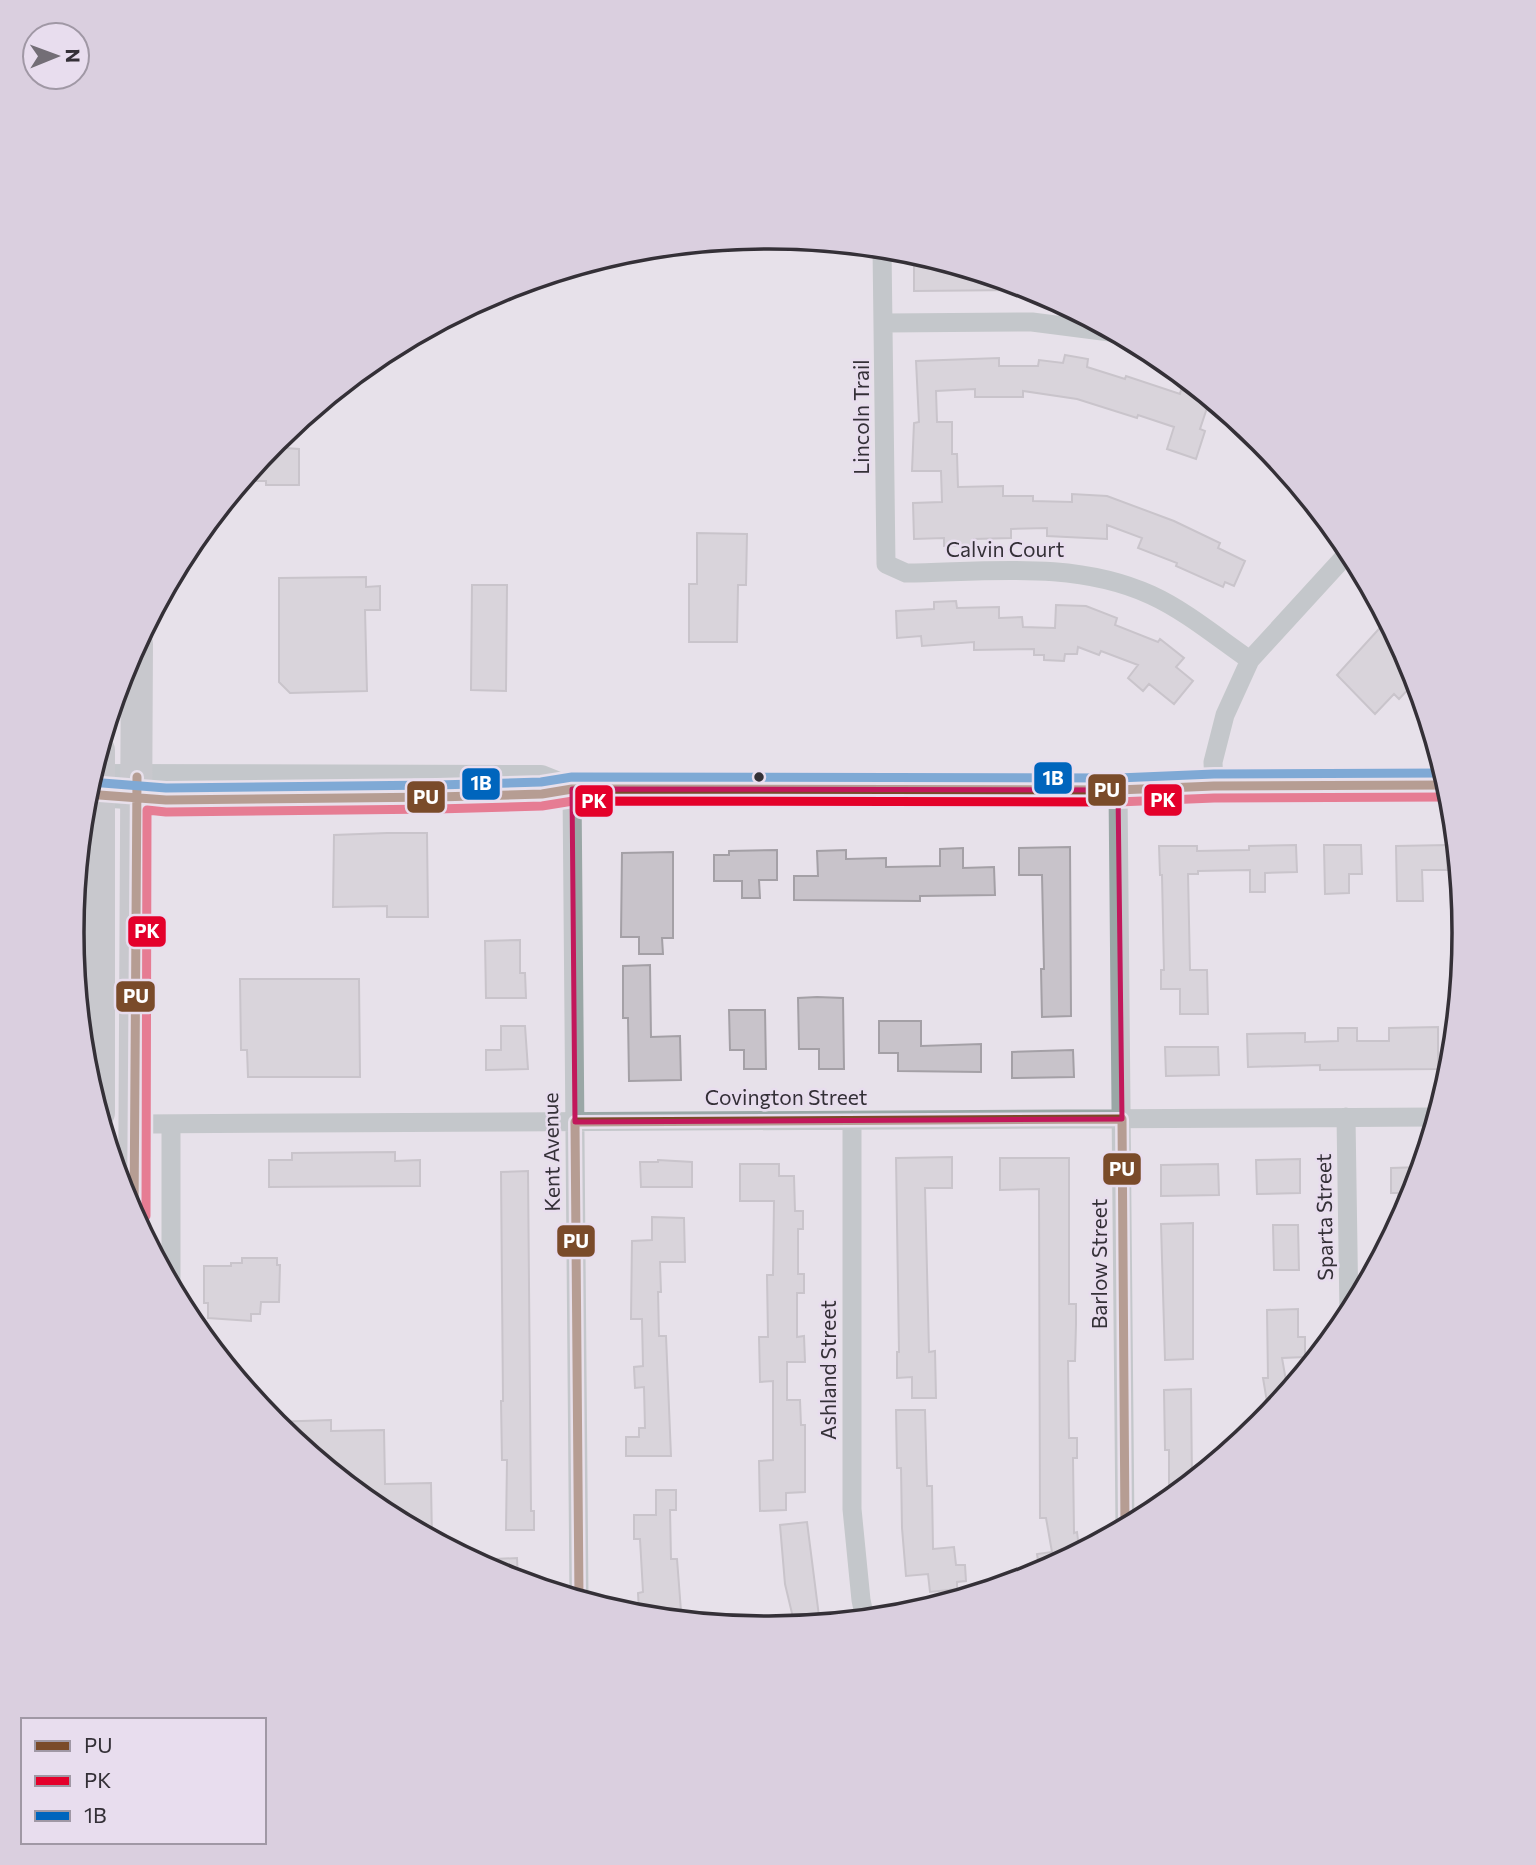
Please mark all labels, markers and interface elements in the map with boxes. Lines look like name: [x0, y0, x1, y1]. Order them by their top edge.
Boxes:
north arrow: [21, 21, 91, 91]
text: N: [62, 48, 85, 63]
street label: Lincoln Trail: [848, 359, 873, 475]
street label: Calvin Court: [946, 536, 1064, 561]
line badge: 1B: [1033, 761, 1073, 795]
text: 1B: [1042, 766, 1064, 789]
line badge: 1B: [461, 767, 501, 801]
unlabelled marker: [752, 770, 766, 784]
text: 1B: [470, 771, 492, 794]
line badge: PU: [1087, 773, 1127, 807]
text: PU: [1094, 778, 1120, 801]
line badge: PU: [406, 780, 446, 814]
line badge: PK: [1143, 783, 1183, 817]
line badge: PK: [574, 784, 614, 818]
text: PU: [413, 785, 439, 808]
text: PK: [1150, 788, 1176, 811]
text: PK: [581, 789, 607, 812]
line badge: PK: [127, 915, 167, 948]
text: PK: [134, 919, 160, 942]
line badge: PU: [115, 980, 156, 1013]
text: PU: [123, 984, 149, 1007]
street label: Covington Street: [705, 1084, 867, 1109]
street label: Kent Avenue: [537, 1092, 564, 1212]
line badge: PU: [1102, 1152, 1142, 1186]
street label: Sparta Street: [1310, 1153, 1337, 1281]
text: PU: [1109, 1157, 1135, 1180]
street label: Barlow Street: [1086, 1199, 1111, 1329]
line badge: PU: [556, 1224, 596, 1258]
text: PU: [563, 1229, 589, 1252]
street label: Ashland Street: [815, 1300, 840, 1440]
legend: [21, 1718, 266, 1844]
text: PU: [84, 1732, 113, 1757]
text: PK: [84, 1767, 111, 1792]
text: 1B: [84, 1802, 107, 1827]

